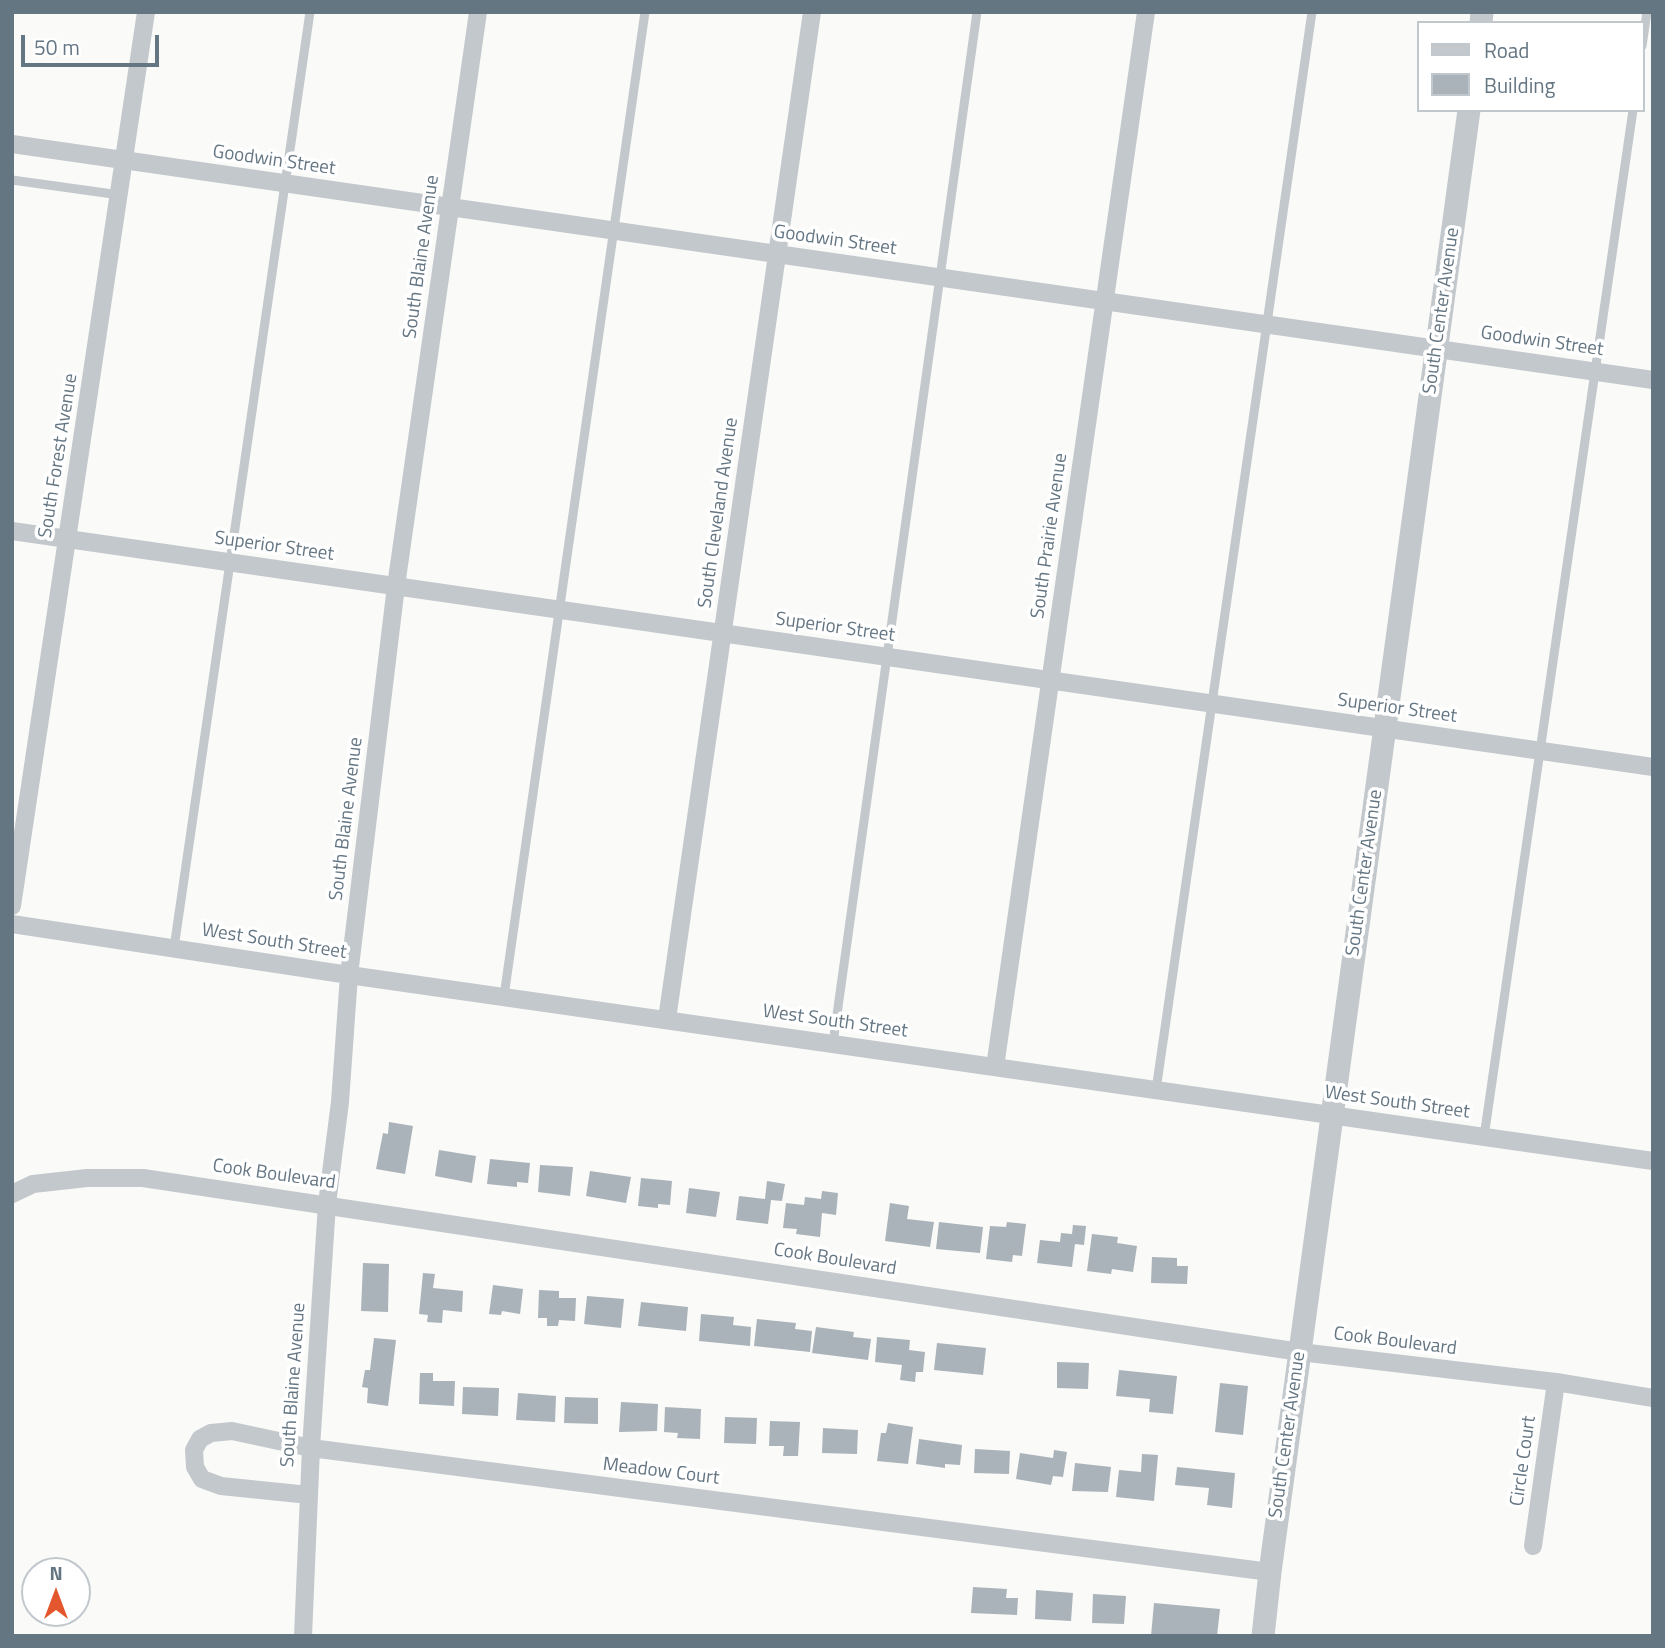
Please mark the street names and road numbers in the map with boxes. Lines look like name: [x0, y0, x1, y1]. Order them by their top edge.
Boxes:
street label: Goodwin Street: [211, 141, 337, 181]
street label: South Blaine Avenue: [399, 174, 445, 340]
street label: Goodwin Street: [772, 221, 898, 261]
street label: South Center Avenue: [1419, 226, 1465, 396]
street label: Goodwin Street: [1479, 322, 1605, 362]
street label: South Forest Avenue: [35, 372, 83, 540]
street label: South Cleveland Avenue: [694, 416, 744, 610]
street label: South Prairie Avenue: [1027, 452, 1073, 620]
street label: Superior Street: [213, 527, 335, 567]
street label: Superior Street: [774, 608, 896, 648]
street label: Superior Street: [1336, 689, 1458, 729]
street label: South Blaine Avenue: [326, 736, 368, 902]
street label: South Center Avenue: [1342, 788, 1388, 958]
street label: West South Street: [200, 919, 348, 965]
street label: West South Street: [761, 1001, 909, 1043]
street label: West South Street: [1323, 1082, 1471, 1124]
street label: Cook Boulevard: [211, 1155, 337, 1195]
street label: Cook Boulevard: [772, 1239, 898, 1281]
street label: South Blaine Avenue: [277, 1302, 311, 1468]
street label: Cook Boulevard: [1332, 1323, 1458, 1361]
street label: South Center Avenue: [1265, 1350, 1311, 1520]
street label: Circle Court: [1506, 1414, 1542, 1508]
street label: Meadow Court: [601, 1454, 721, 1490]

